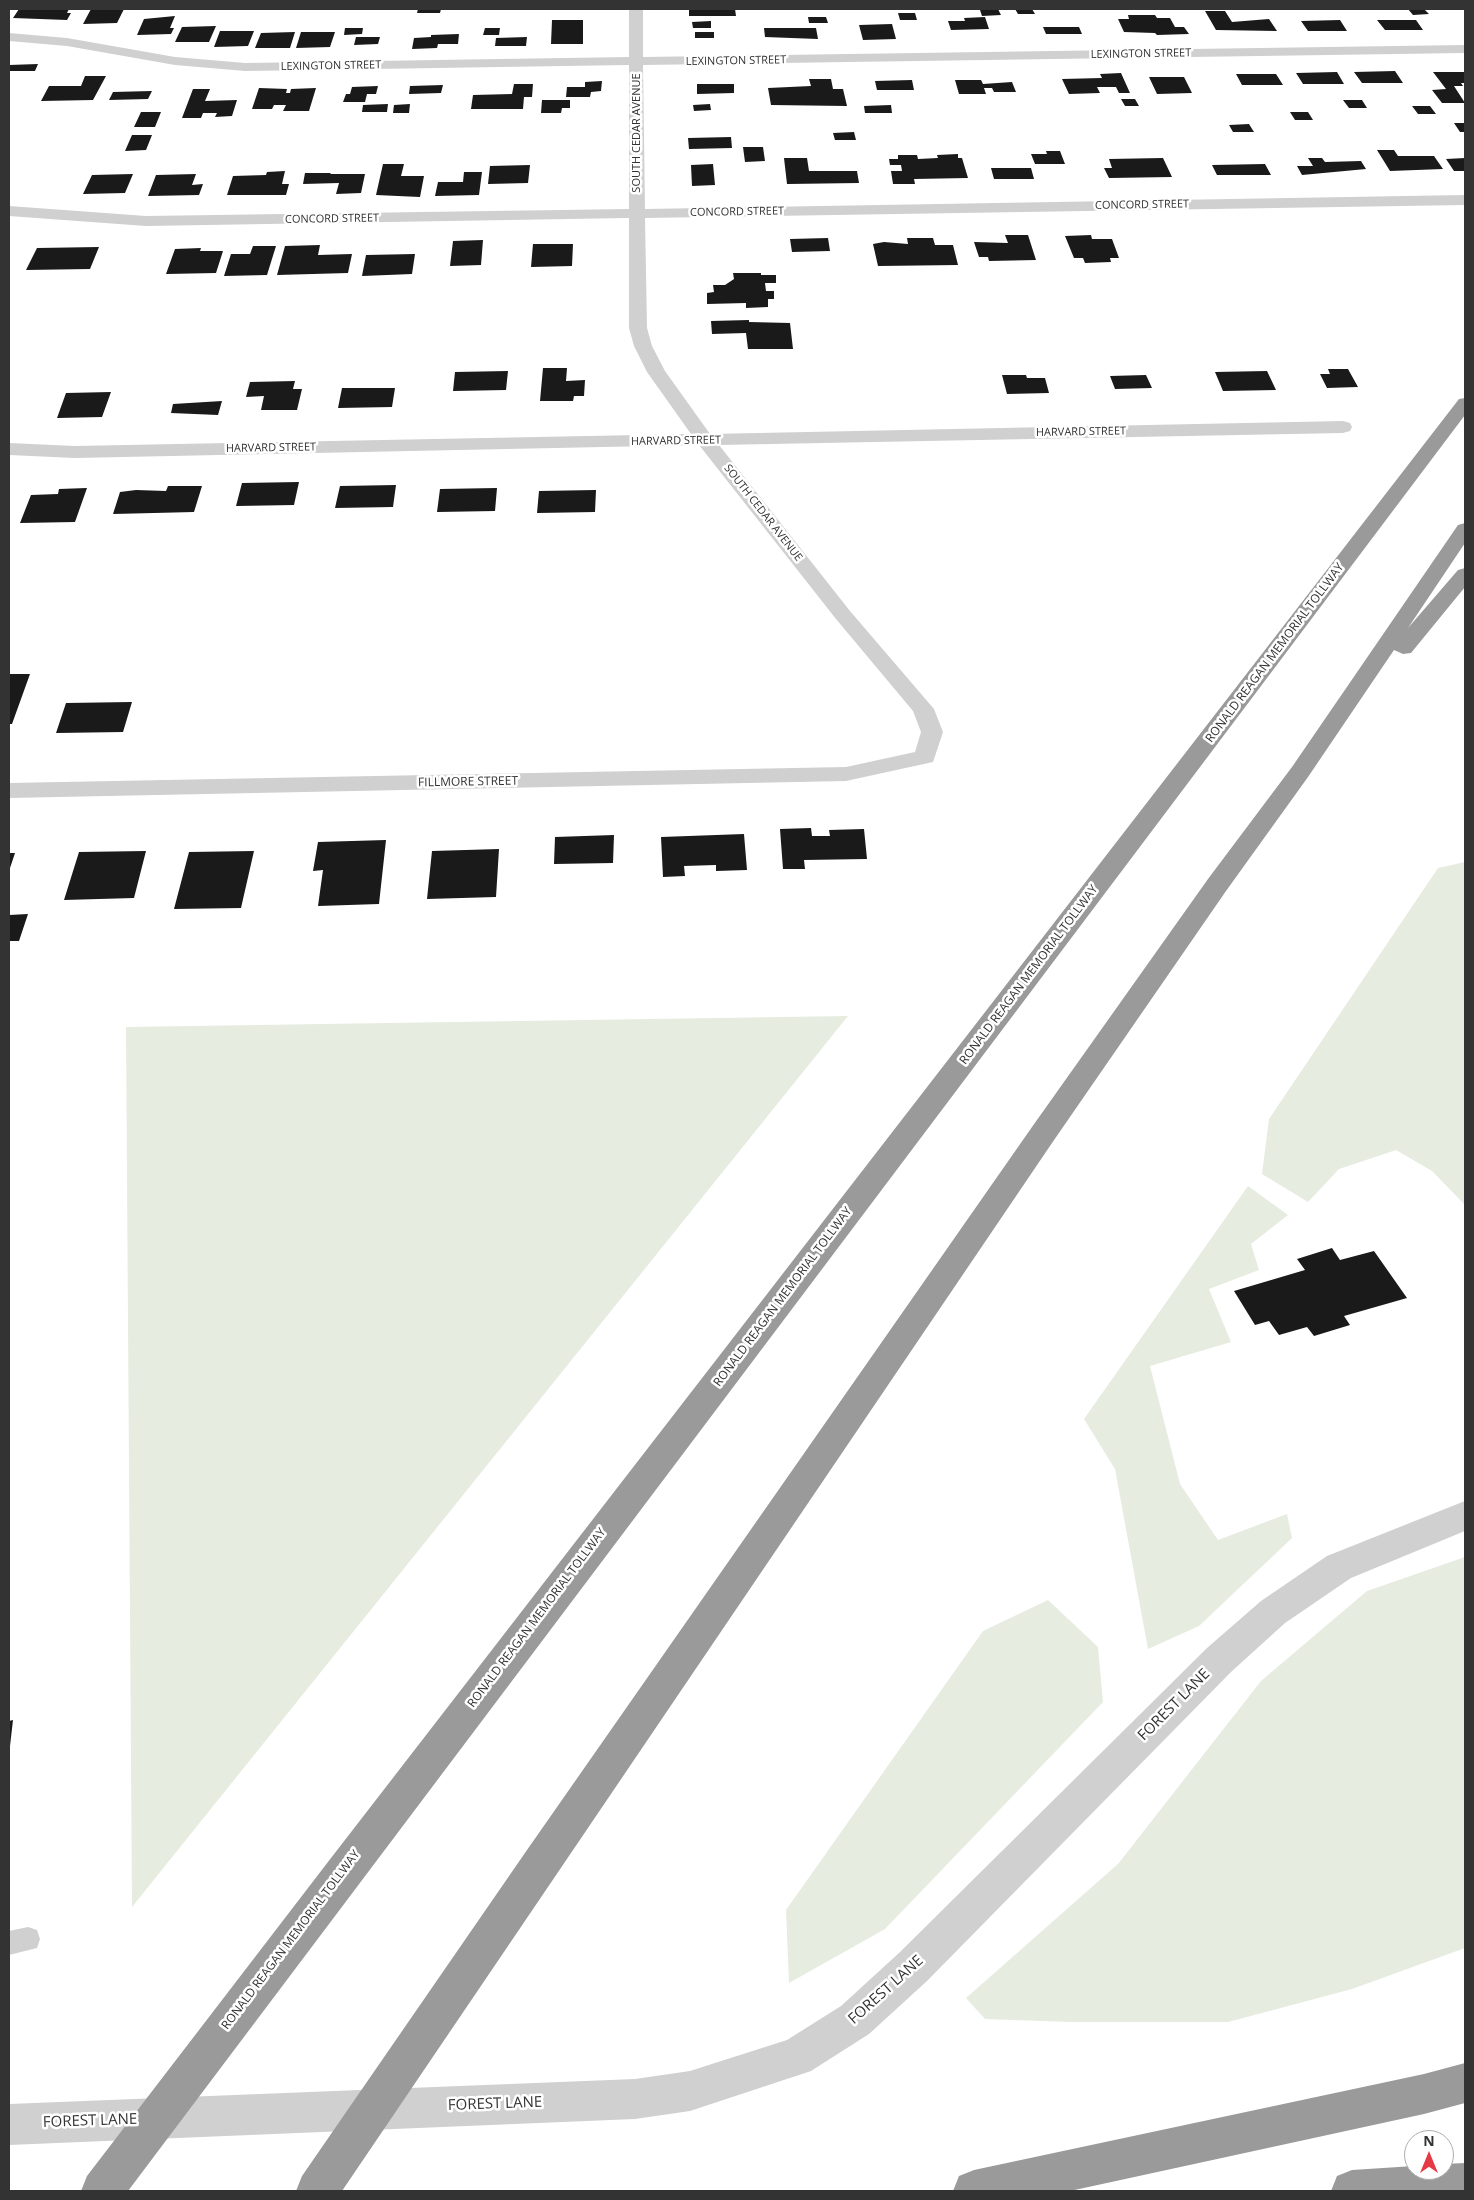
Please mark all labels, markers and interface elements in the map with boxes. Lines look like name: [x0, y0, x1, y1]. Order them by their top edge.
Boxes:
street label: LEXINGTON STREET: [1091, 47, 1191, 61]
street label: LEXINGTON STREET: [686, 54, 786, 68]
street label: LEXINGTON STREET: [281, 59, 381, 73]
street label: SOUTH CEDAR AVENUE: [630, 73, 644, 193]
street label: CONCORD STREET: [1095, 198, 1189, 212]
street label: CONCORD STREET: [690, 205, 784, 219]
street label: CONCORD STREET: [285, 212, 379, 226]
street label: HARVARD STREET: [1036, 425, 1126, 439]
street label: HARVARD STREET: [631, 434, 721, 448]
street label: HARVARD STREET: [226, 441, 316, 455]
street label: SOUTH CEDAR AVENUE: [721, 462, 805, 564]
street label: RONALD REAGAN MEMORIAL TOLLWAY: [1203, 561, 1347, 745]
street label: FILLMORE STREET: [418, 774, 518, 790]
street label: RONALD REAGAN MEMORIAL TOLLWAY: [957, 883, 1101, 1067]
street label: RONALD REAGAN MEMORIAL TOLLWAY: [711, 1205, 855, 1389]
street label: RONALD REAGAN MEMORIAL TOLLWAY: [465, 1526, 609, 1710]
street label: FOREST LANE: [1134, 1665, 1214, 1745]
street label: RONALD REAGAN MEMORIAL TOLLWAY: [219, 1848, 363, 2032]
street label: FOREST LANE: [845, 1952, 927, 2028]
street label: FOREST LANE: [448, 2093, 542, 2115]
street label: FOREST LANE: [43, 2110, 137, 2132]
north arrow: [1404, 2130, 1454, 2180]
text: N: [1423, 2131, 1435, 2150]

